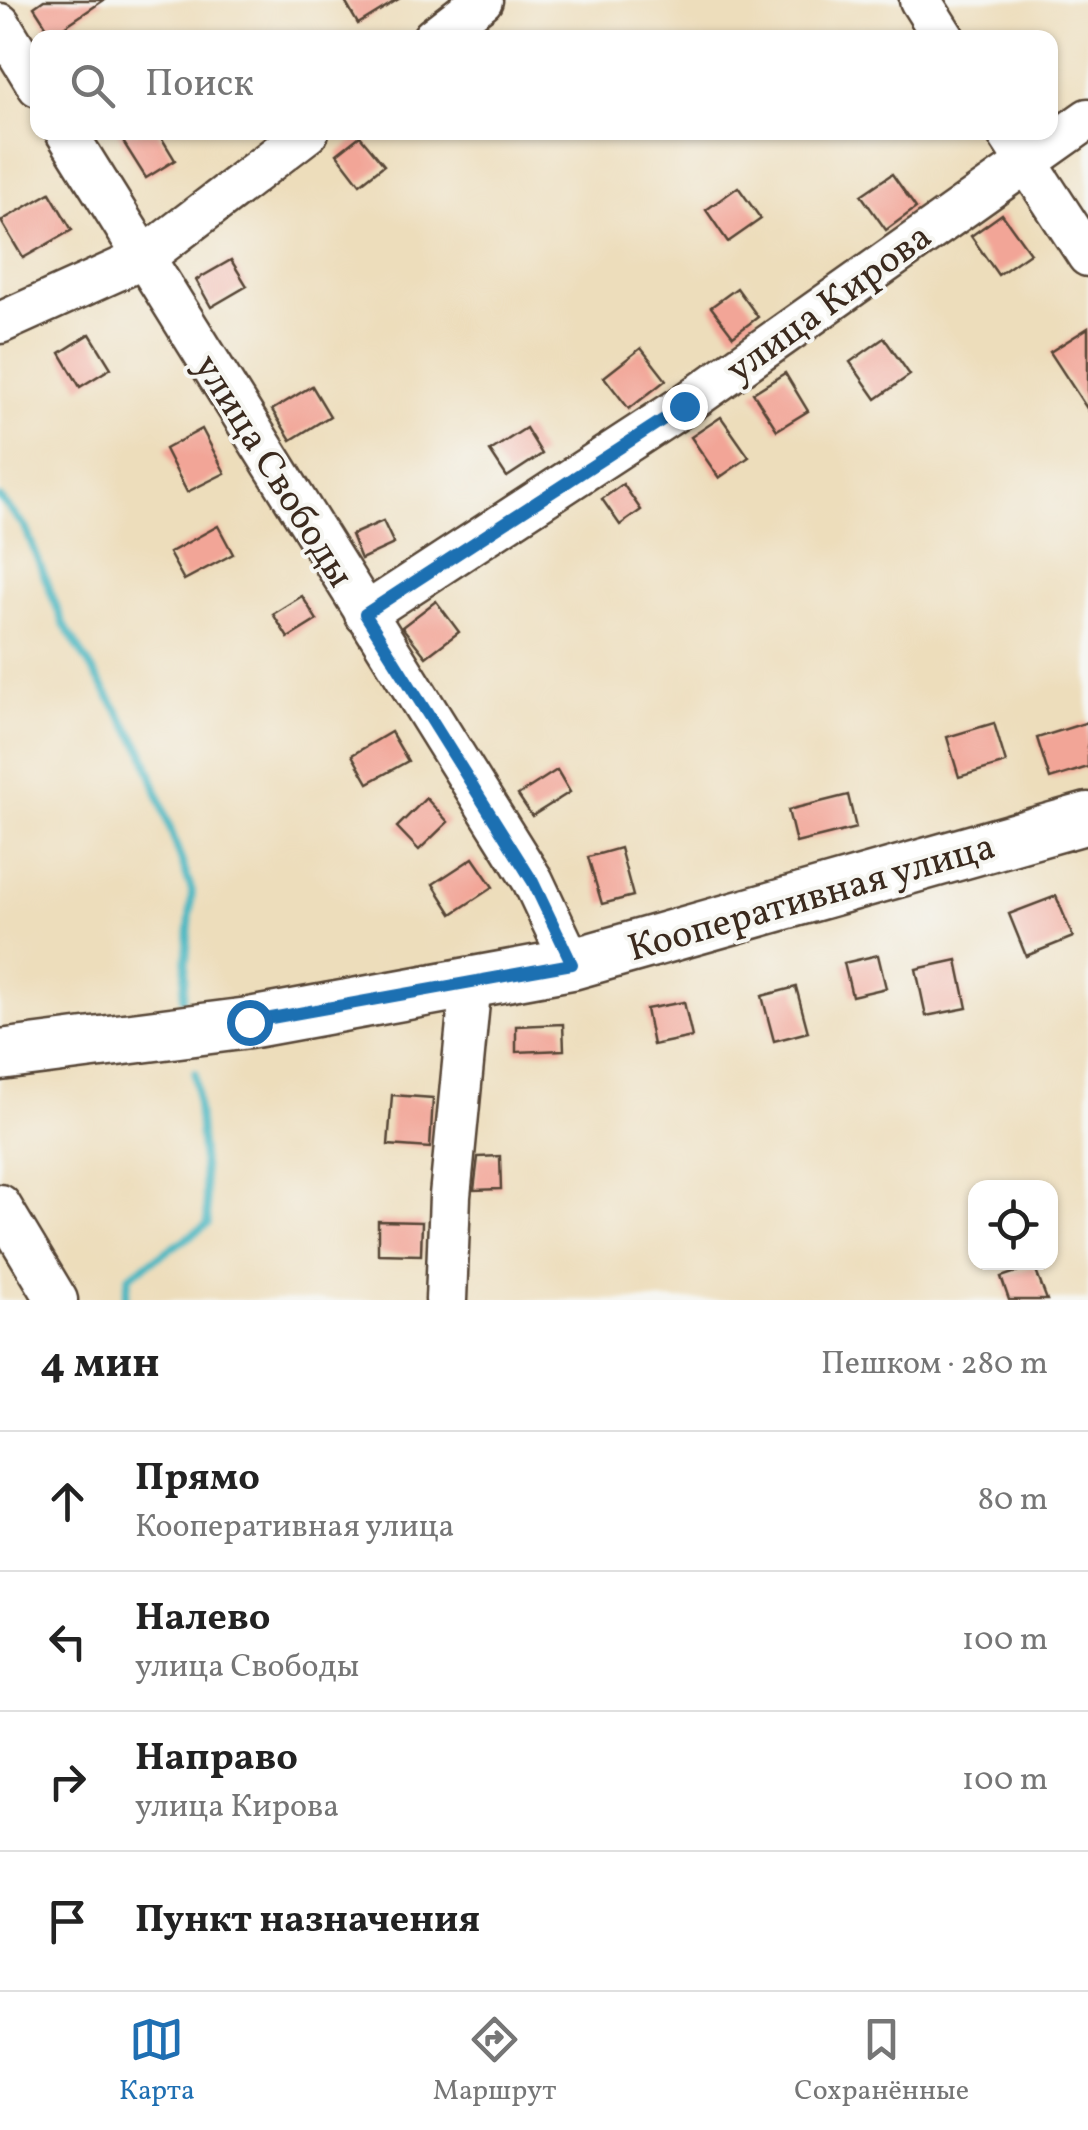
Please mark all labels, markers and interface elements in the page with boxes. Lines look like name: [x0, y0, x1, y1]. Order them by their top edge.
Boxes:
search box: [30, 30, 1058, 140]
icon: search: [65, 58, 120, 113]
text: Поиск: [145, 59, 254, 112]
street label: улица Кирова: [716, 212, 944, 398]
street label: улица Свободы: [179, 345, 365, 599]
route end: [662, 384, 708, 430]
street label: Кооперативная улица: [622, 822, 1002, 977]
route start: [227, 1000, 273, 1046]
map controls: [968, 1180, 1058, 1270]
button: locate: [968, 1180, 1058, 1270]
text: 4 мин: [40, 1336, 160, 1395]
text: Пешком · 280 m: [821, 1343, 1048, 1387]
text: Прямо: [135, 1453, 260, 1506]
icon: ahead: [40, 1474, 95, 1529]
text: 80 m: [978, 1479, 1048, 1523]
text: Кооперативная улица: [135, 1506, 454, 1550]
text: Налево: [135, 1593, 271, 1646]
icon: left: [40, 1614, 95, 1669]
text: 100 m: [962, 1619, 1048, 1663]
text: улица Свободы: [135, 1646, 359, 1690]
text: Направо: [135, 1733, 298, 1786]
icon: right: [40, 1754, 95, 1809]
text: 100 m: [962, 1759, 1048, 1803]
text: улица Кирова: [135, 1786, 339, 1830]
icon: arrive: [40, 1894, 95, 1949]
text: Пункт назначения: [135, 1895, 480, 1948]
tab: Карта: [119, 2012, 195, 2111]
tab: Маршрут: [433, 2012, 556, 2111]
tab: Сохранённые: [794, 2012, 969, 2111]

